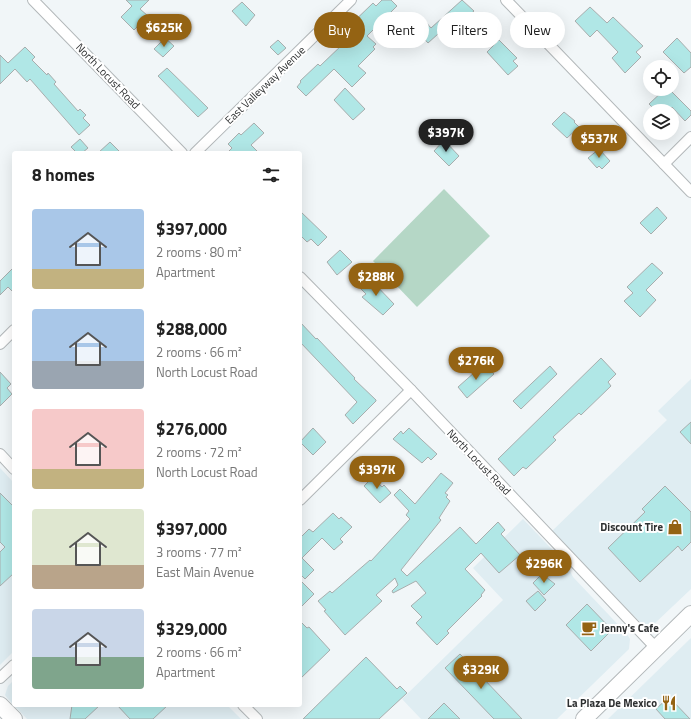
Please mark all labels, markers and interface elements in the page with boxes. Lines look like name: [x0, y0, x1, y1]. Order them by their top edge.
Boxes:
chip: Buy: [314, 12, 365, 48]
chip: Rent: [373, 12, 429, 48]
chip: Filters: [437, 12, 502, 48]
chip: New: [510, 12, 565, 48]
pin: $625K: [136, 14, 192, 48]
text: $625K: [146, 17, 182, 37]
street label: North Locust Road: [72, 39, 144, 113]
street label: East Valleyway Avenue: [221, 42, 309, 128]
map controls: [643, 60, 679, 140]
button: locate: [643, 60, 679, 96]
button: layers: [643, 104, 679, 140]
pin: $397K: [418, 119, 474, 153]
text: $397K: [428, 122, 464, 142]
pin: $537K: [571, 125, 627, 159]
text: $537K: [581, 128, 617, 148]
text: 8 homes: [32, 162, 95, 188]
icon: filters: [260, 164, 282, 186]
text: $397,000: [156, 216, 227, 242]
icon: home: [64, 225, 112, 273]
text: 2 rooms · 80 m²: [156, 242, 242, 262]
text: Apartment: [156, 262, 215, 282]
pin: $288K: [348, 263, 404, 297]
text: $288K: [358, 266, 394, 286]
text: $288,000: [156, 316, 227, 342]
icon: home: [64, 325, 112, 373]
text: 2 rooms · 66 m²: [156, 342, 242, 362]
pin: $276K: [448, 347, 504, 381]
text: $276K: [458, 350, 494, 370]
text: North Locust Road: [156, 362, 258, 382]
text: $276,000: [156, 416, 227, 442]
icon: home: [64, 425, 112, 473]
street label: North Locust Road: [443, 425, 515, 499]
text: 2 rooms · 72 m²: [156, 442, 242, 462]
pin: $397K: [349, 456, 405, 490]
text: $397K: [359, 459, 395, 479]
text: North Locust Road: [156, 462, 258, 482]
text: $397,000: [156, 516, 227, 542]
shop icon: Discount Tire: [666, 518, 684, 536]
place label: Discount Tire: [600, 519, 663, 535]
icon: home: [64, 525, 112, 573]
text: 3 rooms · 77 m²: [156, 542, 242, 562]
pin: $296K: [516, 550, 572, 584]
text: $296K: [526, 553, 562, 573]
text: East Main Avenue: [156, 562, 254, 582]
text: $329,000: [156, 616, 227, 642]
cafe icon: Jenny's Cafe: [580, 619, 598, 637]
place label: Jenny's Cafe: [601, 620, 659, 636]
icon: home: [64, 625, 112, 673]
text: 2 rooms · 66 m²: [156, 642, 242, 662]
pin: $329K: [453, 656, 509, 690]
text: $329K: [463, 659, 499, 679]
text: Apartment: [156, 662, 215, 682]
restaurant icon: La Plaza De Mexico: [660, 694, 678, 712]
place label: La Plaza De Mexico: [567, 695, 657, 711]

